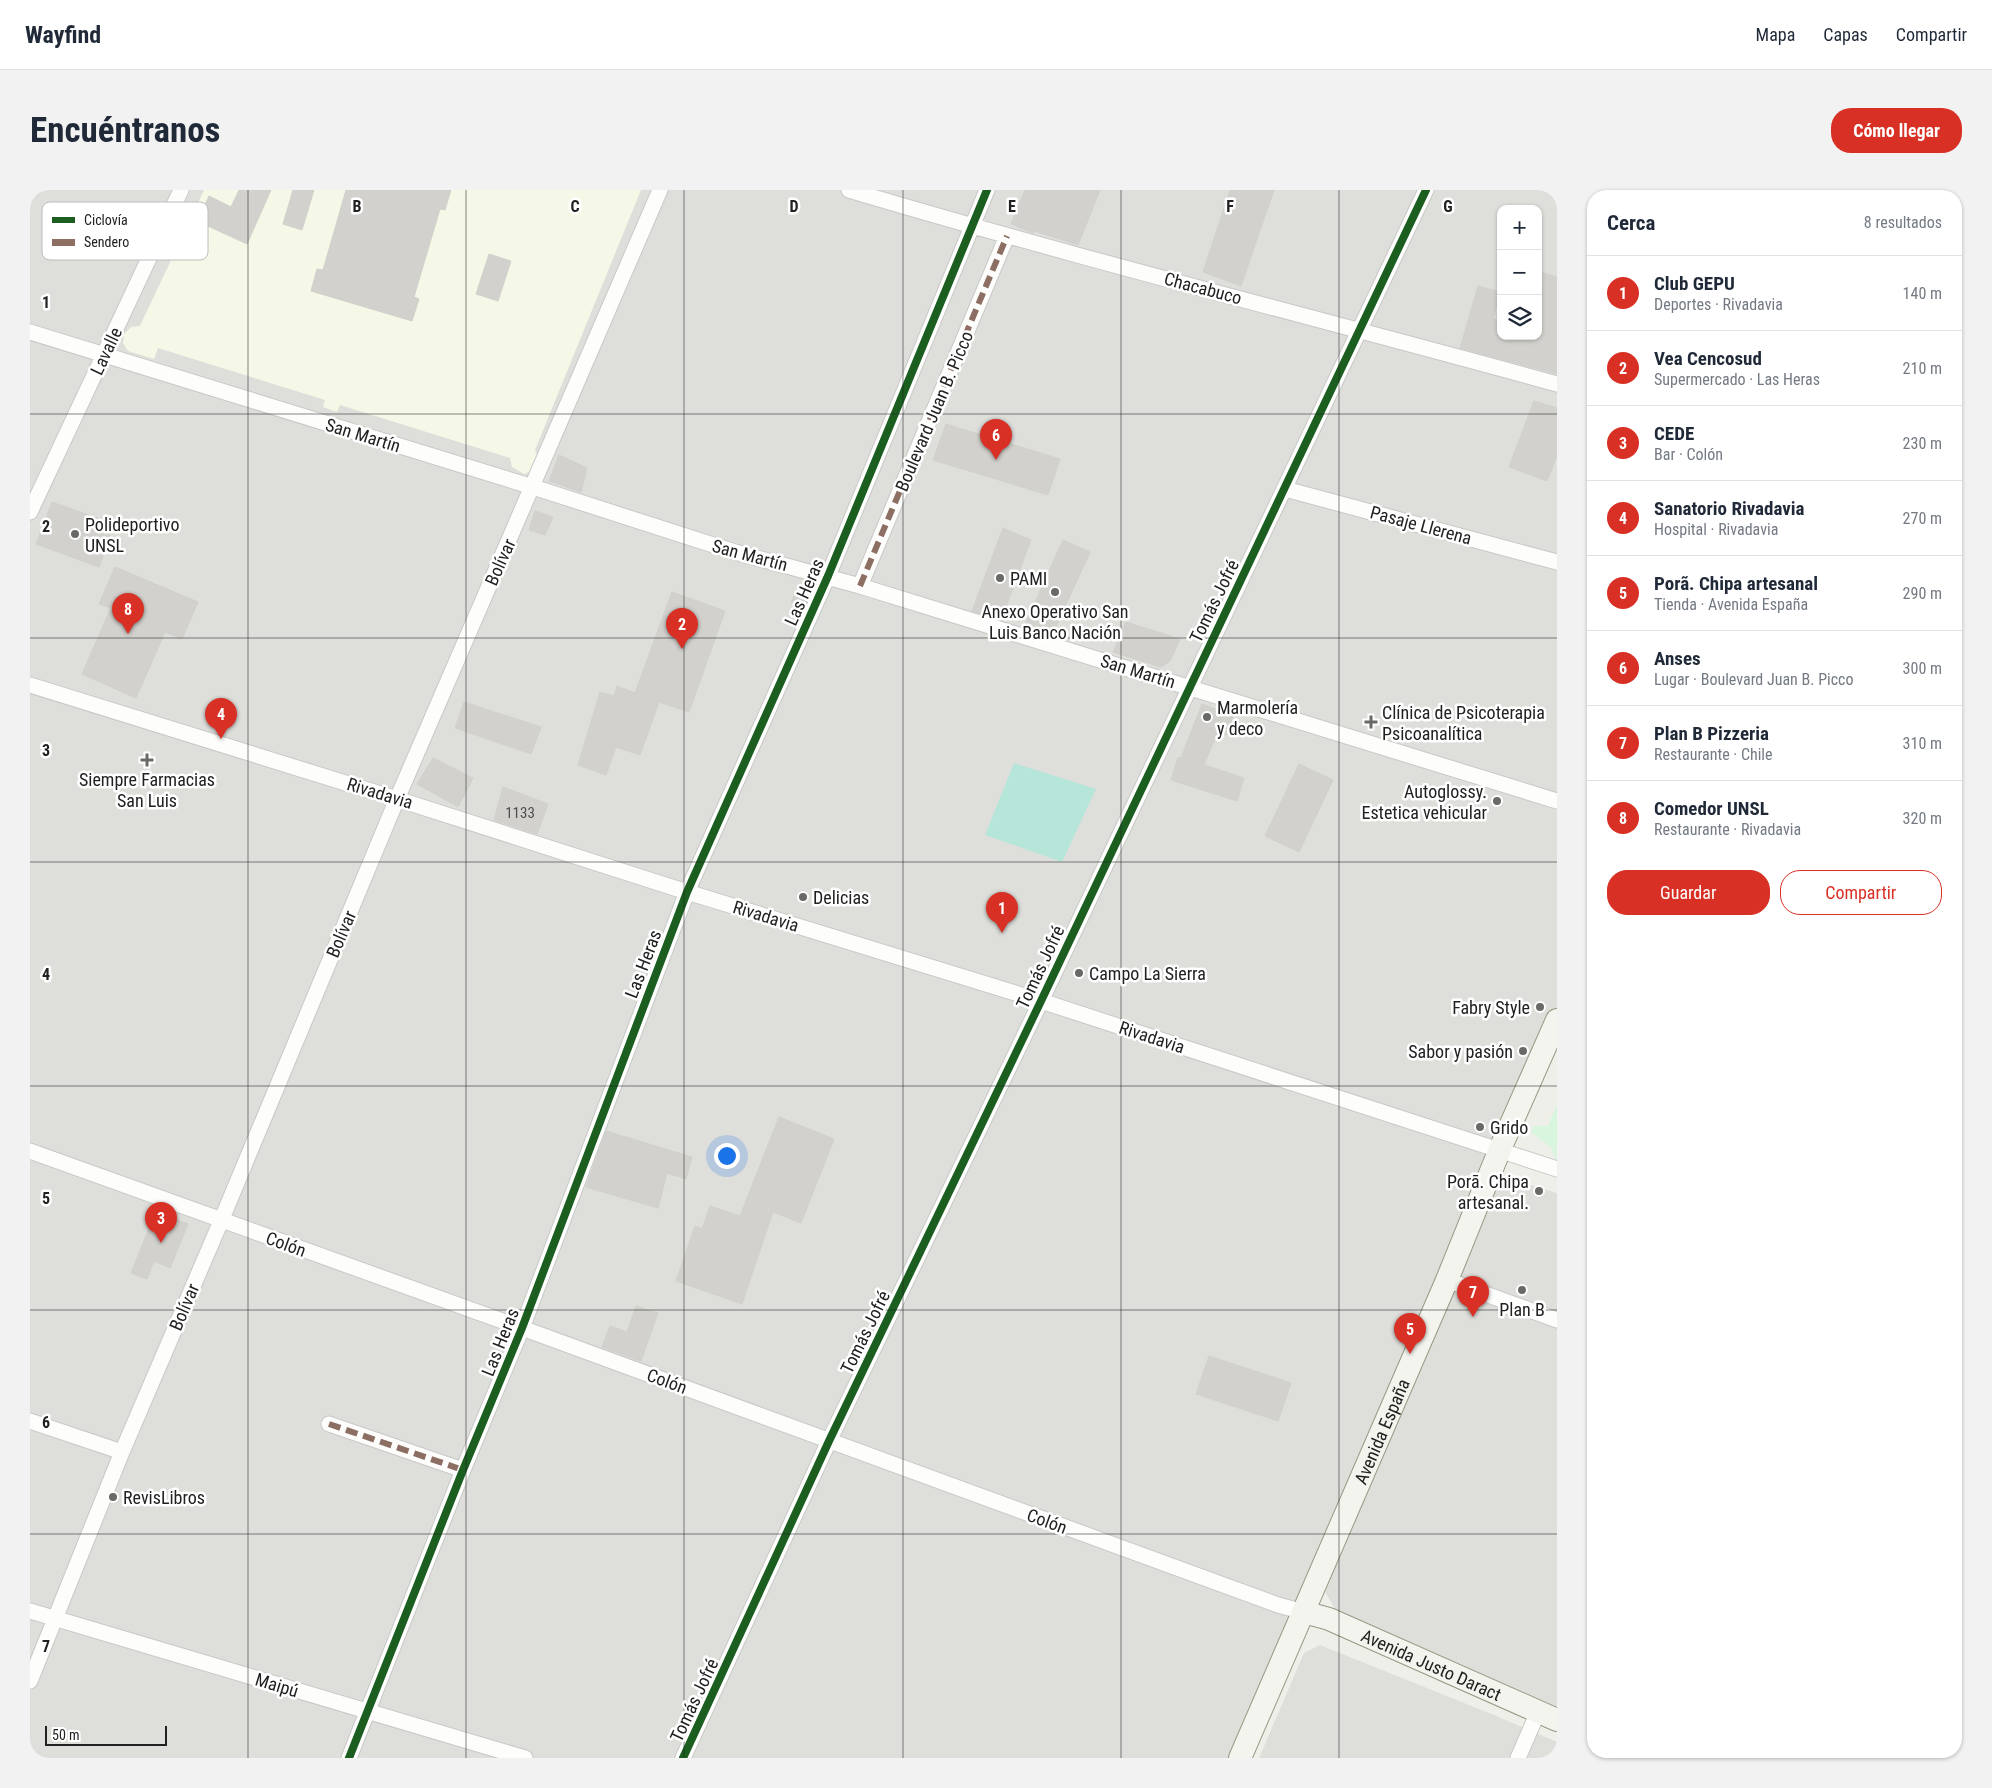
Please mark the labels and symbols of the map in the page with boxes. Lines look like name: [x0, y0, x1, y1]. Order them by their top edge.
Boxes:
text: B: [353, 197, 362, 216]
text: C: [570, 197, 580, 216]
text: D: [789, 197, 799, 216]
text: E: [1008, 197, 1016, 216]
text: F: [1226, 197, 1234, 216]
text: G: [1443, 197, 1453, 216]
legend: [42, 202, 208, 260]
text: Ciclovía: [84, 212, 128, 228]
text: Sendero: [84, 234, 129, 250]
street label: Chacabuco: [1162, 268, 1244, 308]
text: 1: [42, 293, 50, 312]
street label: Lavalle: [86, 324, 126, 378]
street label: Boulevard Juan B. Picco: [891, 328, 977, 494]
street label: San Martín: [323, 414, 403, 456]
pin: 6: [980, 419, 1012, 460]
street label: Pasaje Llerena: [1368, 501, 1474, 549]
place label: Polideportivo UNSL: [85, 514, 179, 556]
text: 2: [42, 517, 50, 536]
marker: Polideportivo UNSL: [69, 528, 81, 540]
street label: Bolívar: [480, 535, 520, 589]
street label: San Martín: [710, 535, 790, 575]
street label: Las Heras: [780, 555, 828, 629]
street label: Tomás Jofré: [1185, 556, 1243, 646]
place label: PAMI: [1010, 568, 1047, 589]
marker: PAMI: [994, 572, 1006, 584]
marker: Anexo Operativo San Luis Banco Nación: [1049, 586, 1061, 598]
pin: 8: [112, 593, 144, 634]
place label: Anexo Operativo San Luis Banco Nación: [981, 601, 1129, 643]
pin: 2: [666, 608, 698, 649]
street label: San Martín: [1098, 650, 1178, 692]
place label: Marmolería y deco: [1217, 697, 1298, 739]
pin: 4: [205, 698, 237, 739]
place label: Clínica de Psicoterapia Psicoanalítica: [1382, 702, 1545, 744]
marker: Marmolería y deco: [1201, 711, 1213, 723]
marker: Clínica de Psicoterapia Psicoanalítica: [1364, 715, 1378, 729]
text: 3: [42, 741, 50, 760]
marker: Siempre Farmacias San Luis: [141, 754, 153, 766]
place label: Siempre Farmacias San Luis: [79, 769, 215, 811]
street label: Rivadavia: [345, 773, 415, 813]
place label: Autoglossy. Estetica vehicular: [1361, 781, 1488, 823]
marker: Autoglossy. Estetica vehicular: [1491, 795, 1503, 807]
house number: 1133: [505, 804, 535, 822]
place label: Delicias: [813, 887, 869, 908]
marker: Delicias: [797, 891, 809, 903]
pin: 1: [986, 892, 1018, 933]
street label: Rivadavia: [731, 896, 801, 936]
street label: Bolívar: [322, 907, 360, 961]
street label: Tomás Jofré: [1012, 922, 1068, 1012]
street label: Las Heras: [620, 927, 666, 1001]
place label: Campo La Sierra: [1089, 963, 1206, 984]
text: 4: [42, 965, 50, 984]
marker: Campo La Sierra: [1073, 967, 1085, 979]
place label: Fabry Style: [1452, 997, 1530, 1018]
marker: Fabry Style: [1534, 1001, 1546, 1013]
street label: Rivadavia: [1117, 1017, 1187, 1057]
place label: Sabor y pasión: [1408, 1041, 1513, 1062]
marker: Sabor y pasión: [1517, 1045, 1529, 1057]
place label: Grido: [1490, 1117, 1528, 1138]
marker: Grido: [1474, 1121, 1486, 1133]
your location: [714, 1143, 740, 1169]
place label: Porā. Chipa artesanal.: [1447, 1171, 1529, 1213]
marker: Porā. Chipa artesanal.: [1533, 1185, 1545, 1197]
text: 5: [42, 1189, 50, 1208]
pin: 3: [145, 1202, 177, 1243]
street label: Colón: [263, 1227, 309, 1261]
pin: 7: [1457, 1276, 1489, 1317]
street label: Bolívar: [165, 1280, 203, 1334]
marker: Plan B: [1516, 1284, 1528, 1296]
street label: Tomás Jofré: [836, 1287, 894, 1377]
place label: Plan B: [1499, 1299, 1545, 1320]
street label: Las Heras: [477, 1305, 523, 1379]
pin: 5: [1394, 1313, 1426, 1354]
street label: Colón: [644, 1364, 690, 1398]
street label: Avenida España: [1349, 1375, 1413, 1487]
text: 6: [42, 1413, 50, 1432]
place label: RevisLibros: [123, 1487, 205, 1508]
marker: RevisLibros: [107, 1491, 119, 1503]
street label: Colón: [1024, 1504, 1070, 1538]
street label: Avenida Justo Daract: [1358, 1624, 1505, 1705]
text: 7: [42, 1637, 50, 1656]
street label: Tomás Jofré: [666, 1655, 722, 1745]
street label: Maipú: [253, 1669, 301, 1701]
scale bar: [45, 1723, 168, 1746]

